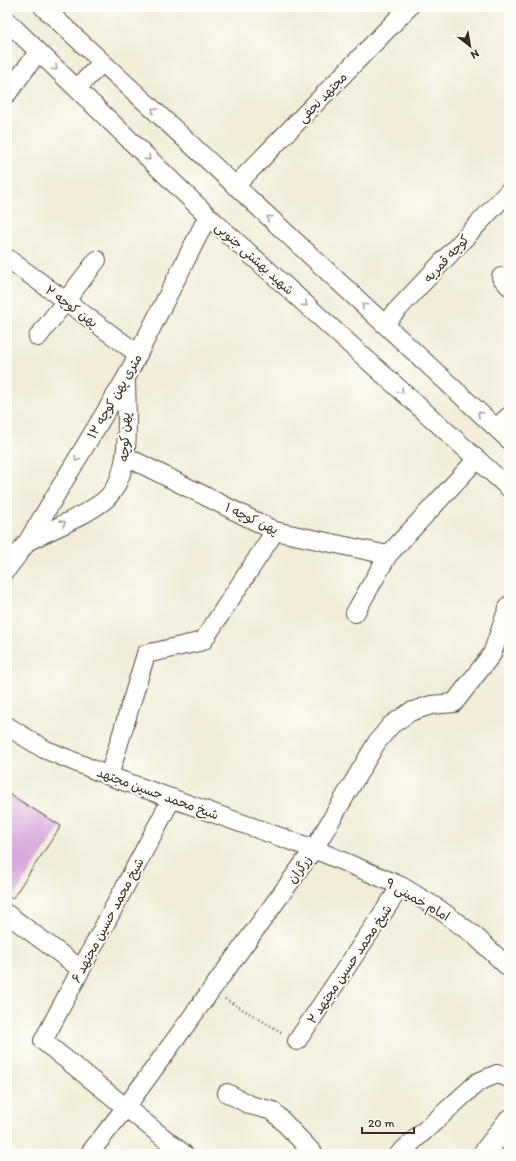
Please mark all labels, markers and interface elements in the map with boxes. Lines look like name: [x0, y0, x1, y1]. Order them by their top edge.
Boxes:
north arrow: [450, 26, 490, 66]
text: N: [468, 47, 481, 62]
one-way arrow: [50, 63, 58, 70]
street label: مجتهد نجفی: [295, 69, 351, 127]
one-way arrow: [151, 108, 158, 115]
one-way arrow: [143, 153, 151, 161]
one-way arrow: [266, 215, 274, 222]
street label: شهید بهشتی جنوبی: [211, 219, 297, 299]
street label: کوچه قمریه: [421, 231, 473, 286]
street label: پهن کوچه ۲: [42, 282, 101, 331]
one-way arrow: [300, 299, 308, 306]
one-way arrow: [362, 304, 369, 311]
street label: ۱۲ متری پهن کوچه: [83, 351, 145, 441]
one-way arrow: [397, 386, 404, 393]
one-way arrow: [477, 411, 485, 418]
street label: پهن کوچه: [115, 412, 133, 462]
one-way arrow: [75, 455, 82, 462]
street label: پهن کوچه ۱: [222, 500, 281, 538]
one-way arrow: [58, 521, 66, 528]
street label: شیخ محمد حسین مجتهد: [94, 764, 221, 824]
street label: زرگران: [284, 852, 315, 887]
street label: شیخ محمد حسین مجتهد ۶: [68, 855, 149, 986]
street label: امام خمینی ۹: [381, 875, 453, 926]
street label: شیخ محمد حسین مجتهد ۲: [304, 902, 396, 1028]
scale bar: [362, 1109, 414, 1135]
text: 20 m: [368, 1116, 395, 1130]

